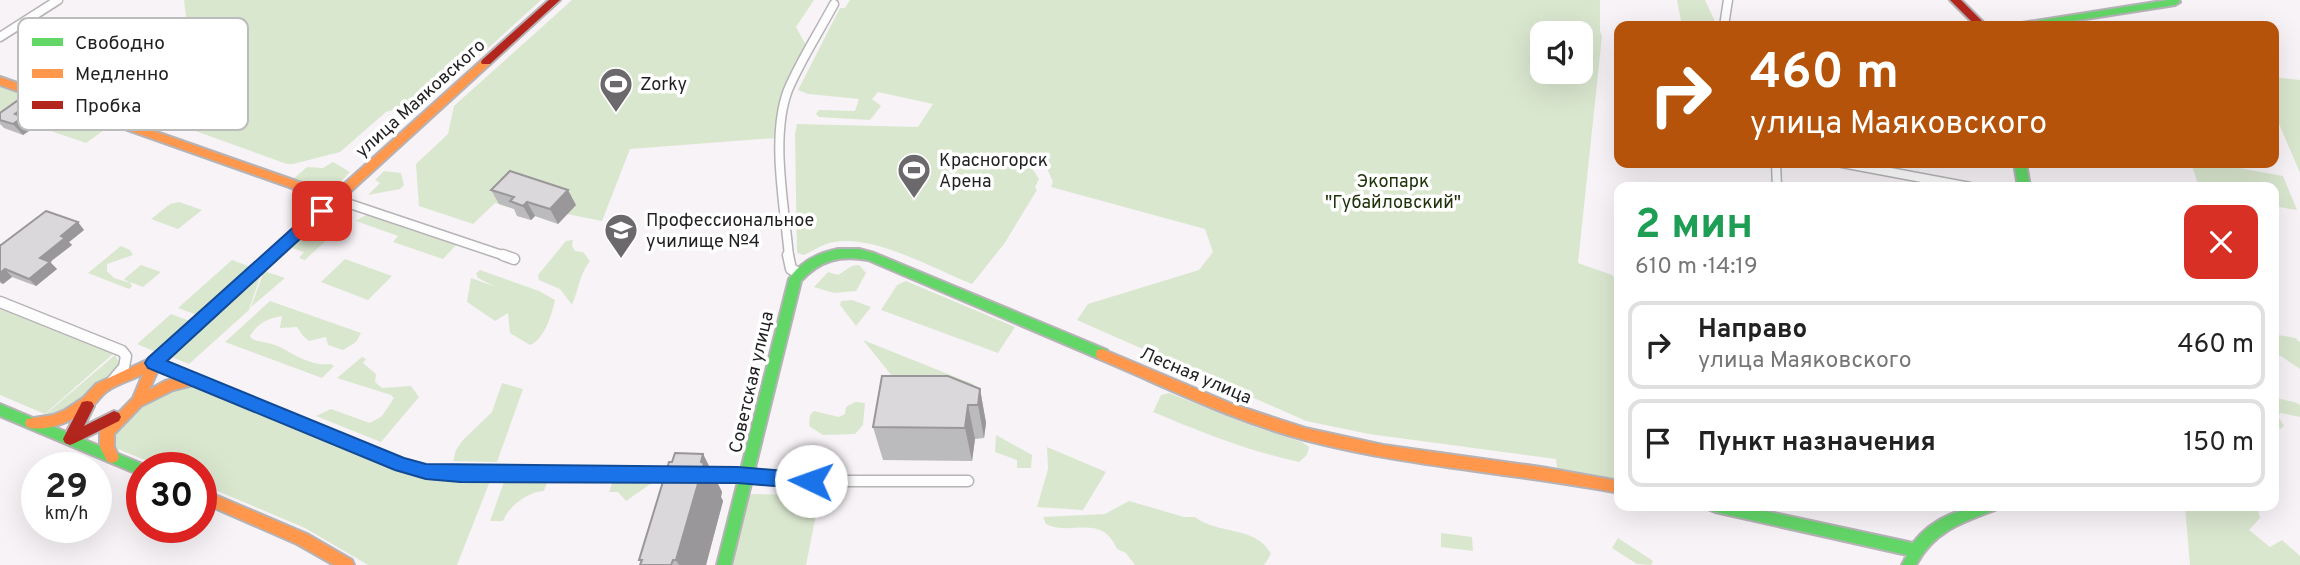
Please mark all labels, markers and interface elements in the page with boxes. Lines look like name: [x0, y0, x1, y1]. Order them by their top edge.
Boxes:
legend: [18, 18, 248, 130]
map controls: [1530, 21, 1593, 84]
button: sound: [1530, 21, 1593, 84]
text: Свободно: [75, 32, 165, 56]
street label: улица Маяковского: [351, 35, 491, 164]
text: 460 m: [1750, 44, 1899, 106]
icon: right: [1635, 49, 1726, 140]
text: Медленно: [75, 63, 169, 87]
sports icon: Zorky: [597, 65, 635, 114]
place label: Zorky: [640, 74, 687, 97]
text: Пробка: [75, 95, 141, 119]
text: улица Маяковского: [1750, 105, 2047, 145]
place label: Красногорск Арена: [939, 150, 1048, 194]
sports icon: Красногорск Арена: [895, 151, 933, 200]
park label: Экопарк "Губайловский": [1325, 171, 1461, 215]
pin: [292, 181, 352, 241]
icon: arrive: [303, 192, 341, 230]
text: 2 мин: [1635, 200, 1753, 253]
button: close: [2184, 205, 2258, 279]
place label: Профессиональное училище №4: [646, 210, 814, 254]
school or university icon: Профессиональное училище №4: [602, 211, 640, 260]
text: 610 m · 14:19: [1635, 253, 1758, 282]
street label: Советская улица: [725, 309, 780, 456]
text: Направо: [1698, 314, 1807, 347]
icon: right: [1639, 326, 1677, 364]
text: 460 m: [2178, 329, 2254, 362]
street label: Лесная улица: [1136, 342, 1255, 410]
text: улица Маяковского: [1698, 347, 1911, 376]
icon: arrive: [1639, 424, 1677, 462]
text: Пункт назначения: [1698, 427, 1936, 460]
text: 150 m: [2183, 427, 2254, 460]
position arrow: [774, 444, 848, 518]
speed limit sign: 30: [126, 452, 217, 543]
text: 29: [45, 466, 88, 510]
text: km/h: [45, 503, 88, 526]

